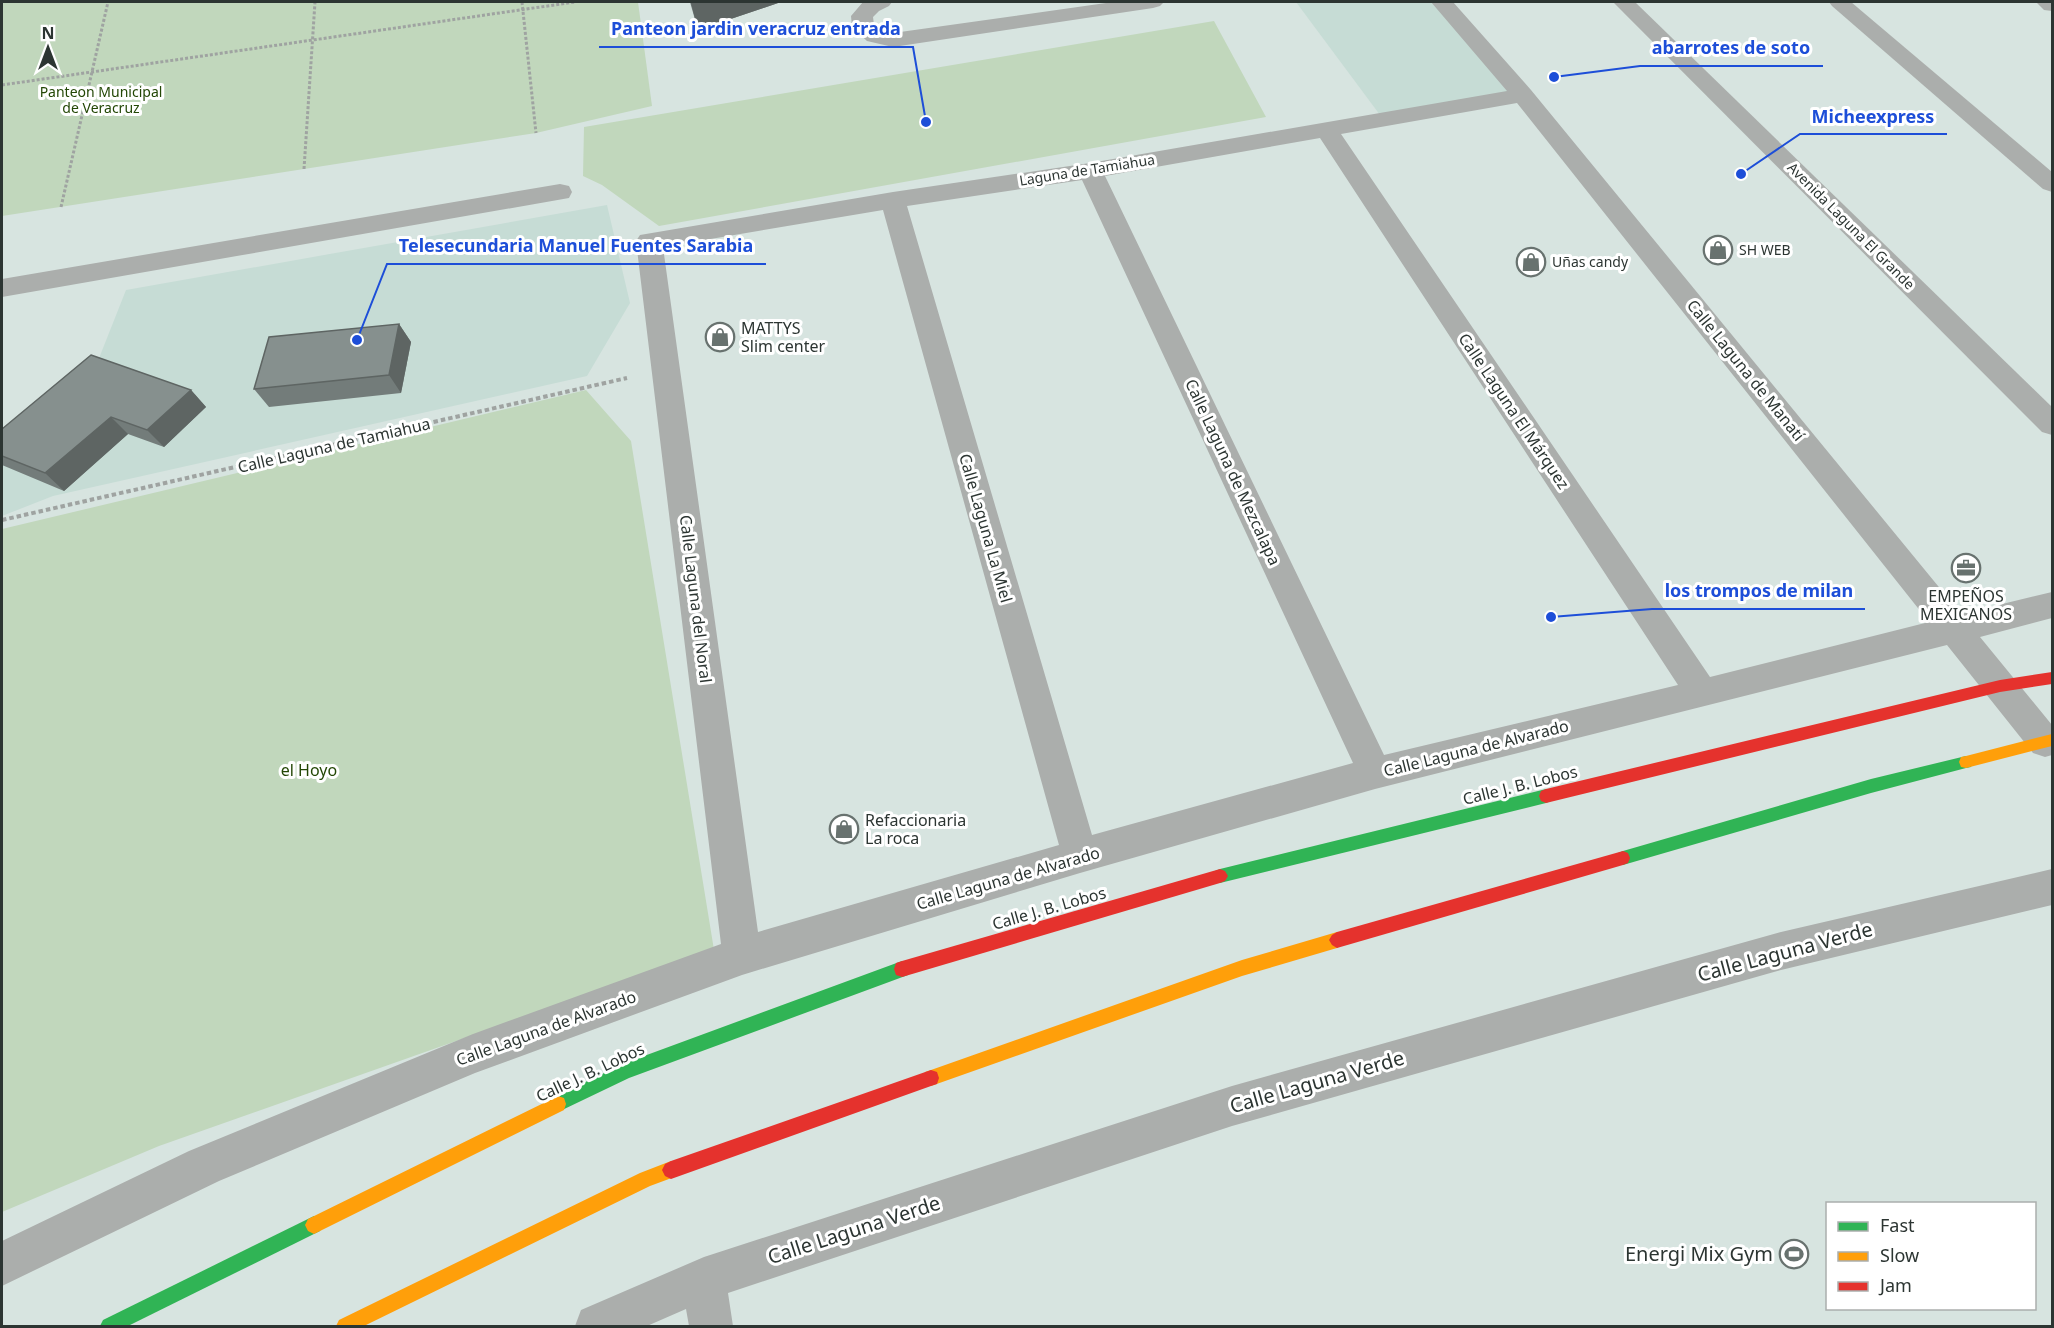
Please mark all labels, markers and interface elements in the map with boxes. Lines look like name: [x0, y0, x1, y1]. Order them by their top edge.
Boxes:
callout: Panteon jardin veracruz entrada: [599, 11, 913, 47]
text: Panteon jardin veracruz entrada: [611, 16, 901, 40]
north arrow: [18, 18, 78, 78]
text: N: [41, 22, 55, 44]
callout: abarrotes de soto: [1640, 30, 1823, 66]
text: abarrotes de soto: [1652, 35, 1810, 59]
park label: Panteon Municipal de Veracruz: [40, 82, 162, 117]
callout: Micheexpress: [1800, 98, 1947, 134]
text: Micheexpress: [1812, 104, 1934, 128]
street label: Laguna de Tamiahua: [1018, 149, 1156, 190]
street label: Avenida Laguna El Grande: [1784, 158, 1919, 293]
callout: Telesecundaria Manuel Fuentes Sarabia: [387, 228, 766, 264]
text: Telesecundaria Manuel Fuentes Sarabia: [399, 233, 753, 257]
shop icon: SH WEB: [1702, 234, 1734, 266]
place label: SH WEB: [1739, 240, 1791, 259]
shop icon: Uñas candy: [1515, 246, 1547, 278]
place label: Uñas candy: [1552, 252, 1629, 271]
street label: Calle Laguna de Manatí: [1682, 295, 1810, 446]
place label: MATTYS Slim center: [741, 317, 826, 357]
shop icon: MATTYS Slim center: [704, 321, 736, 353]
street label: Calle Laguna El Márquez: [1454, 329, 1574, 493]
street label: Calle Laguna de Mezcalapa: [1180, 375, 1286, 569]
street label: Calle Laguna de Tamiahua: [236, 412, 432, 478]
street label: Calle Laguna La Miel: [954, 451, 1018, 605]
street label: Calle Laguna del Noral: [675, 514, 717, 684]
office icon: EMPEÑOS MEXICANOS: [1950, 552, 1982, 584]
callout: los trompos de milan: [1652, 573, 1865, 609]
text: los trompos de milan: [1665, 578, 1853, 602]
place label: EMPEÑOS MEXICANOS: [1920, 585, 2012, 625]
street label: Calle Laguna de Alvarado: [1381, 714, 1571, 782]
park label: el Hoyo: [281, 759, 337, 781]
street label: Calle J. B. Lobos: [1460, 760, 1580, 810]
place label: Refaccionaria La roca: [865, 809, 966, 849]
shop icon: Refaccionaria La roca: [828, 813, 860, 845]
street label: Calle Laguna de Alvarado: [914, 841, 1102, 915]
street label: Calle J. B. Lobos: [990, 881, 1108, 935]
street label: Calle Laguna Verde: [1694, 915, 1875, 988]
street label: Calle Laguna de Alvarado: [453, 985, 639, 1071]
street label: Calle J. B. Lobos: [532, 1037, 648, 1107]
street label: Calle Laguna Verde: [1227, 1044, 1407, 1119]
street label: Calle Laguna Verde: [764, 1189, 944, 1270]
legend: [1826, 1202, 2036, 1310]
text: Fast: [1880, 1213, 1915, 1237]
sports icon: Energi Mix Gym: [1778, 1238, 1810, 1270]
place label: Energi Mix Gym: [1625, 1240, 1773, 1267]
text: Slow: [1880, 1243, 1919, 1267]
text: Jam: [1878, 1273, 1912, 1297]

